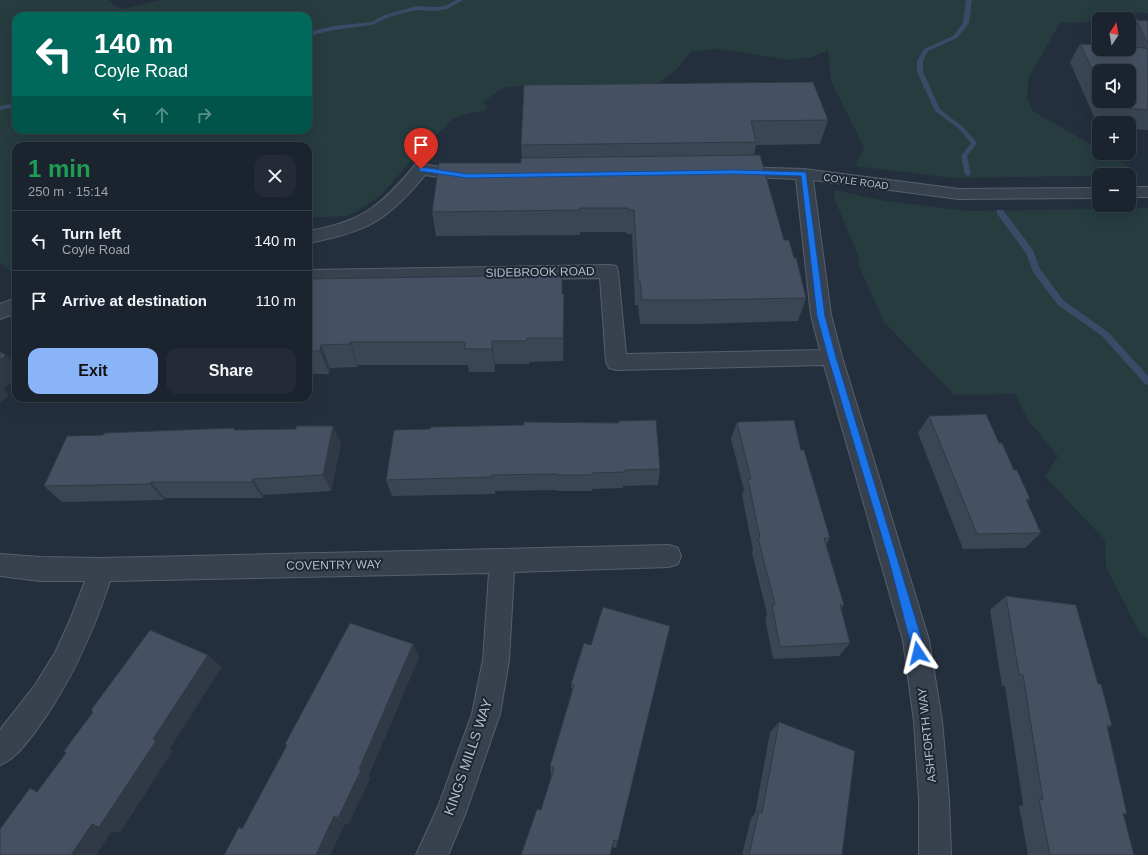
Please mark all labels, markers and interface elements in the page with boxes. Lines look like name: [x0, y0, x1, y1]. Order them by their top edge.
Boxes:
north arrow: [1092, 12, 1136, 56]
map controls: [1092, 12, 1136, 212]
icon: left: [28, 28, 80, 80]
text: 140 m: [94, 28, 173, 59]
text: Coyle Road: [94, 61, 188, 81]
button: sound: [1092, 64, 1136, 108]
icon: left: [109, 104, 131, 126]
icon: ahead: [151, 104, 173, 126]
icon: right: [193, 104, 215, 126]
button: +: [1092, 116, 1136, 160]
pin: [404, 128, 438, 169]
icon: arrive: [410, 134, 432, 156]
text: 1 min: [28, 155, 91, 182]
button: close: [254, 155, 296, 197]
button: −: [1092, 168, 1136, 212]
street label: COYLE ROAD: [823, 171, 889, 192]
text: 250 m · 15:14: [28, 184, 108, 199]
text: Turn left: [62, 225, 121, 242]
icon: left: [28, 230, 50, 252]
text: 140 m: [254, 232, 296, 249]
text: Coyle Road: [62, 242, 130, 257]
street label: SIDEBROOK ROAD: [485, 264, 595, 280]
icon: arrive: [28, 290, 50, 312]
text: Arrive at destination: [62, 292, 207, 309]
text: 110 m: [255, 292, 296, 309]
button: Exit: [28, 348, 158, 394]
button: Share: [166, 348, 296, 394]
street label: COVENTRY WAY: [286, 557, 382, 573]
position arrow: [897, 632, 939, 674]
street label: ASHFORTH WAY: [915, 687, 939, 783]
street label: KINGS MILLS WAY: [441, 696, 496, 817]

